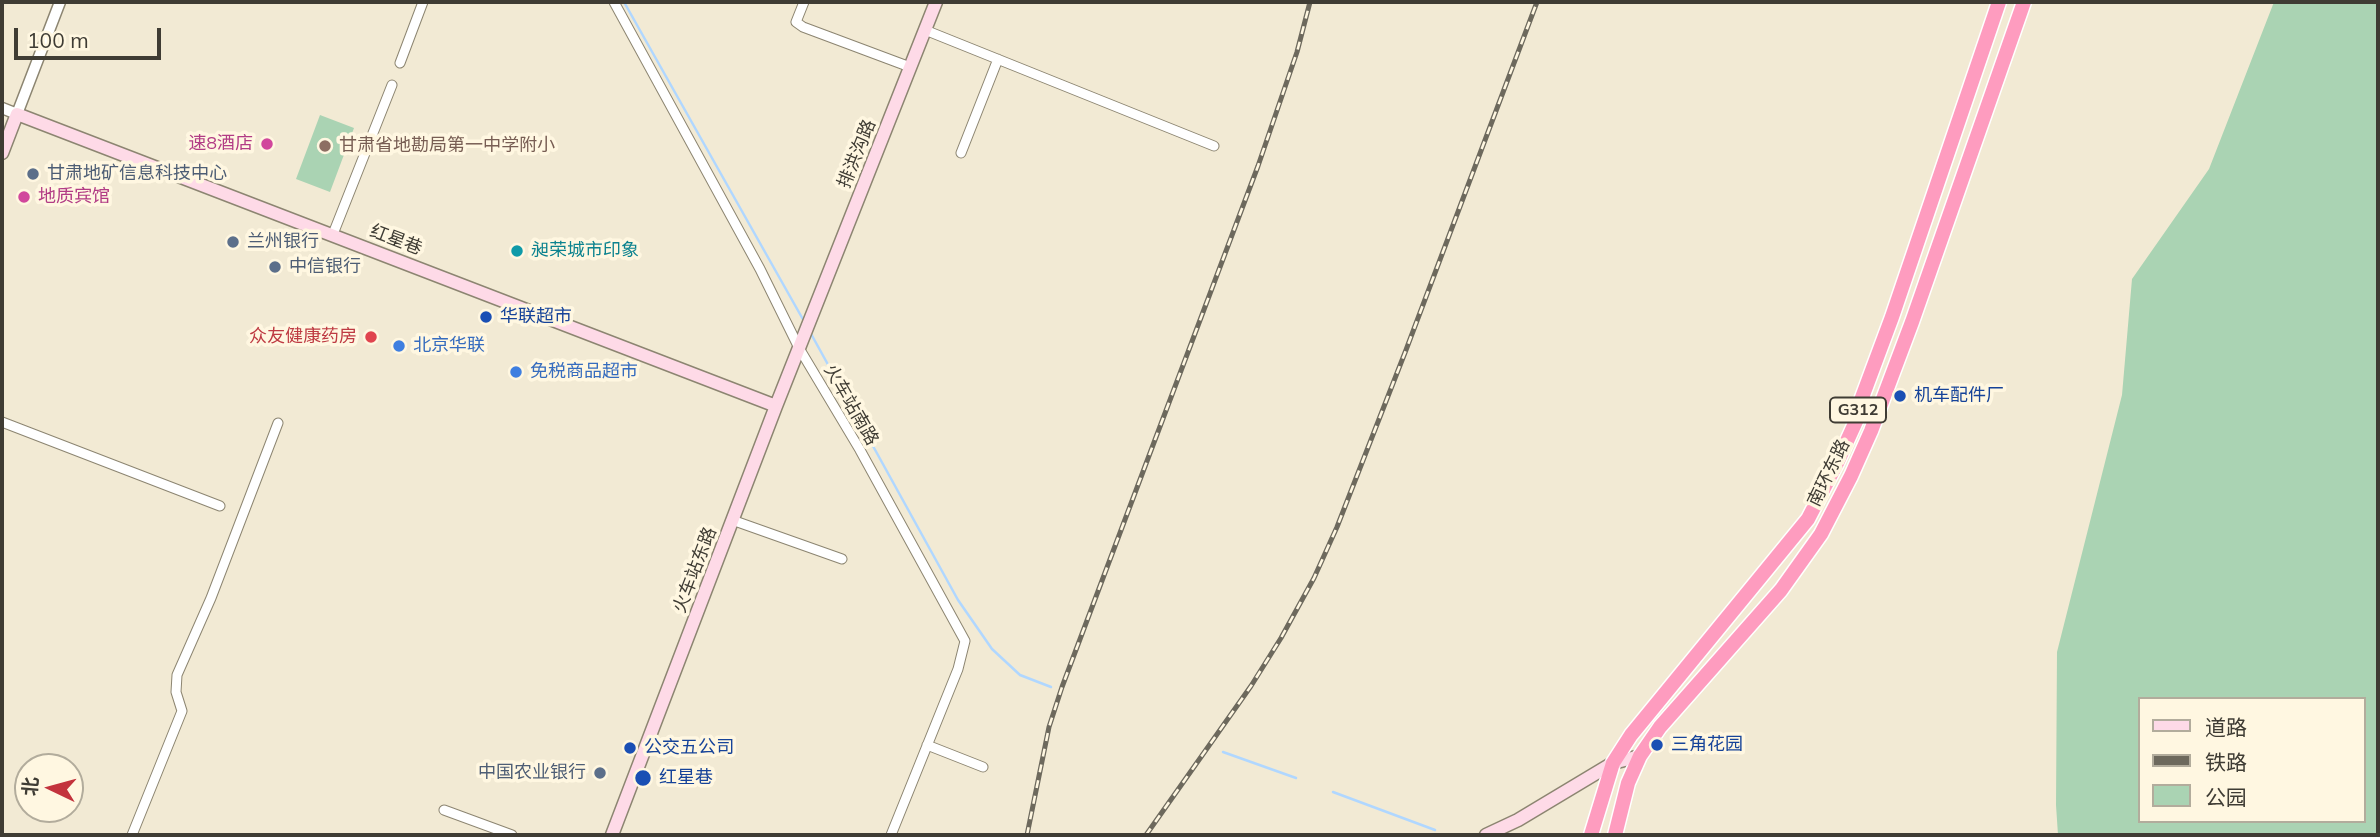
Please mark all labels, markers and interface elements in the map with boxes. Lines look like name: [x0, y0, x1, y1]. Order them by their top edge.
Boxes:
scale bar: [18, 14, 164, 58]
text: 100 m: [27, 27, 89, 53]
street label: 排洪沟路: [834, 117, 880, 191]
place label: 速8酒店: [188, 133, 253, 155]
place label: 甘肃省地勘局第一中学附小: [339, 135, 555, 157]
marker: 速8酒店: [259, 136, 275, 152]
marker: 甘肃省地勘局第一中学附小: [317, 138, 333, 154]
place label: 甘肃地矿信息科技中心: [47, 163, 227, 185]
marker: 甘肃地矿信息科技中心: [25, 166, 41, 182]
place label: 地质宾馆: [38, 186, 110, 208]
marker: 地质宾馆: [16, 189, 32, 205]
street label: 红星巷: [367, 220, 425, 260]
place label: 兰州银行: [247, 231, 319, 253]
marker: 兰州银行: [225, 234, 241, 250]
place label: 昶荣城市印象: [531, 240, 639, 262]
marker: 昶荣城市印象: [509, 243, 525, 259]
place label: 中信银行: [289, 256, 361, 278]
marker: 中信银行: [267, 259, 283, 275]
place label: 华联超市: [500, 306, 572, 328]
marker: 华联超市: [478, 309, 494, 325]
place label: 众友健康药房: [249, 326, 357, 348]
marker: 众友健康药房: [363, 329, 379, 345]
place label: 北京华联: [413, 335, 485, 357]
marker: 北京华联: [391, 338, 407, 354]
place label: 免税商品超市: [530, 361, 638, 383]
street label: 火车站南路: [819, 361, 883, 449]
marker: 免税商品超市: [508, 364, 524, 380]
place label: 机车配件厂: [1914, 385, 2004, 407]
marker: 机车配件厂: [1892, 388, 1908, 404]
road number: G312: [1830, 398, 1886, 422]
street label: 南环东路: [1804, 436, 1854, 510]
street label: 火车站东路: [669, 524, 721, 616]
legend: [2138, 697, 2366, 823]
text: 道路: [2205, 714, 2247, 740]
place label: 三角花园: [1671, 734, 1743, 756]
place label: 公交五公司: [644, 737, 734, 759]
marker: 三角花园: [1649, 737, 1665, 753]
marker: 公交五公司: [622, 740, 638, 756]
text: 铁路: [2205, 749, 2247, 775]
north arrow: [14, 753, 84, 823]
place label: 中国农业银行: [478, 762, 586, 784]
marker: 中国农业银行: [592, 765, 608, 781]
place label: 红星巷: [659, 767, 713, 789]
marker: 红星巷: [633, 768, 653, 788]
text: 北: [17, 776, 43, 797]
text: 公园: [2205, 784, 2247, 810]

